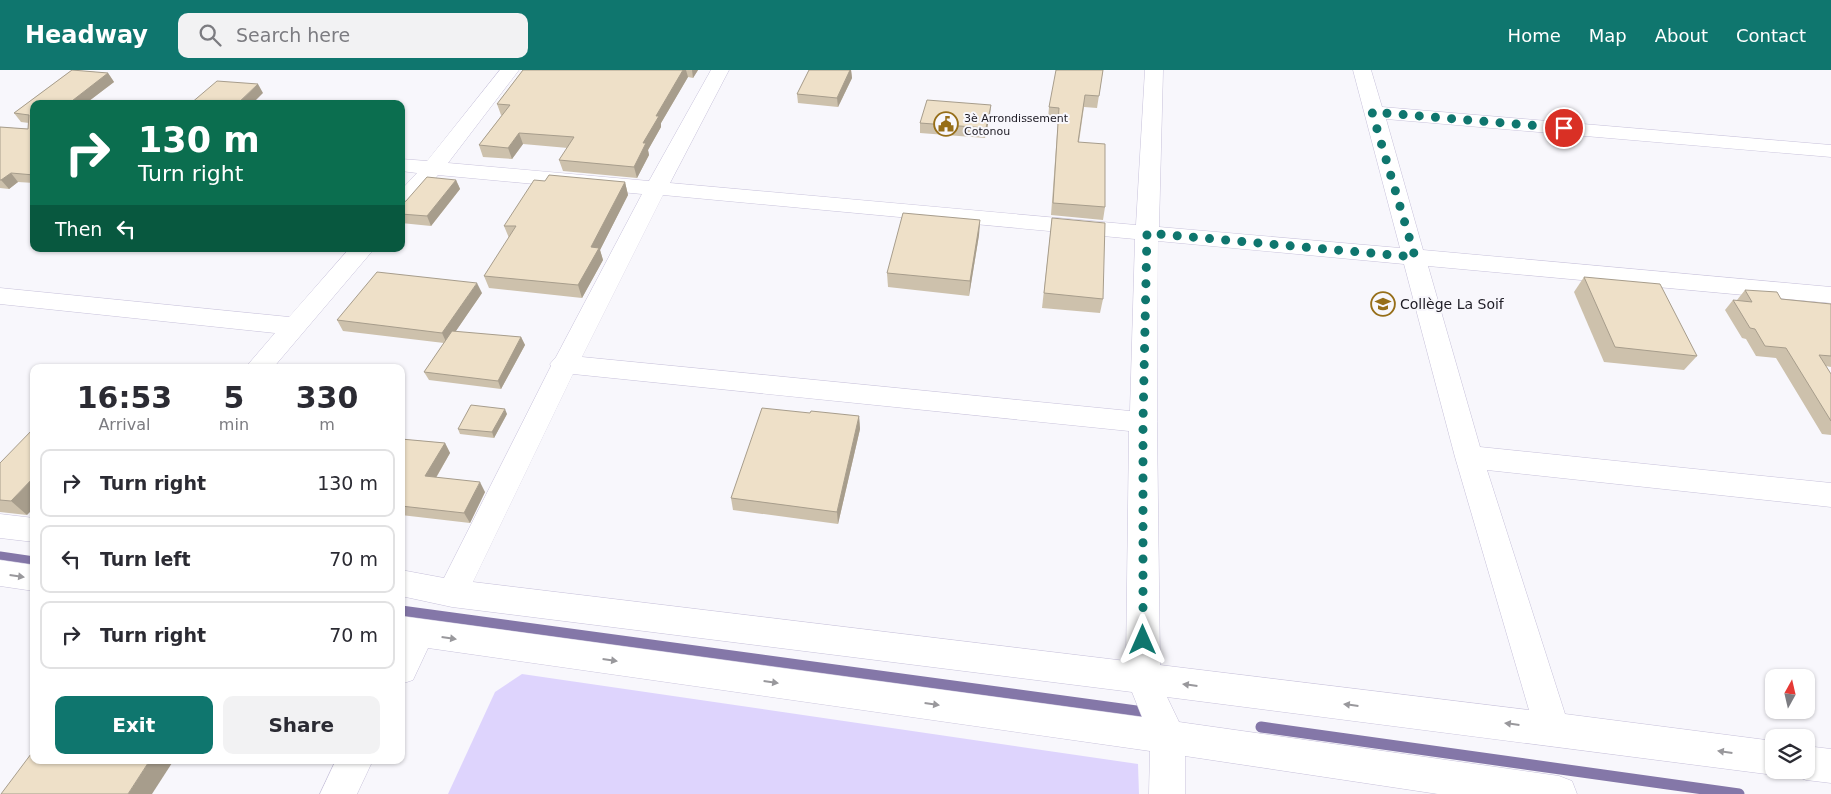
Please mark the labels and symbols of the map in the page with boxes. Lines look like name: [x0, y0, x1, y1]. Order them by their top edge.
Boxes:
pin: [1543, 107, 1585, 149]
public building icon: 3è Arrondissement Cotonou: [933, 111, 959, 137]
place label: 3è Arrondissement Cotonou: [964, 112, 1069, 138]
school or university icon: Collège La Soif: [1370, 291, 1396, 317]
place label: Collège La Soif: [1400, 296, 1505, 312]
one-way arrow: [9, 572, 25, 580]
position arrow: [1116, 613, 1168, 665]
one-way arrow: [442, 634, 458, 642]
one-way arrow: [603, 656, 619, 664]
north arrow: [1765, 669, 1815, 719]
one-way arrow: [764, 678, 780, 686]
one-way arrow: [1181, 681, 1197, 689]
one-way arrow: [925, 700, 941, 708]
one-way arrow: [1343, 701, 1359, 709]
one-way arrow: [1504, 720, 1520, 728]
one-way arrow: [1717, 748, 1733, 756]

